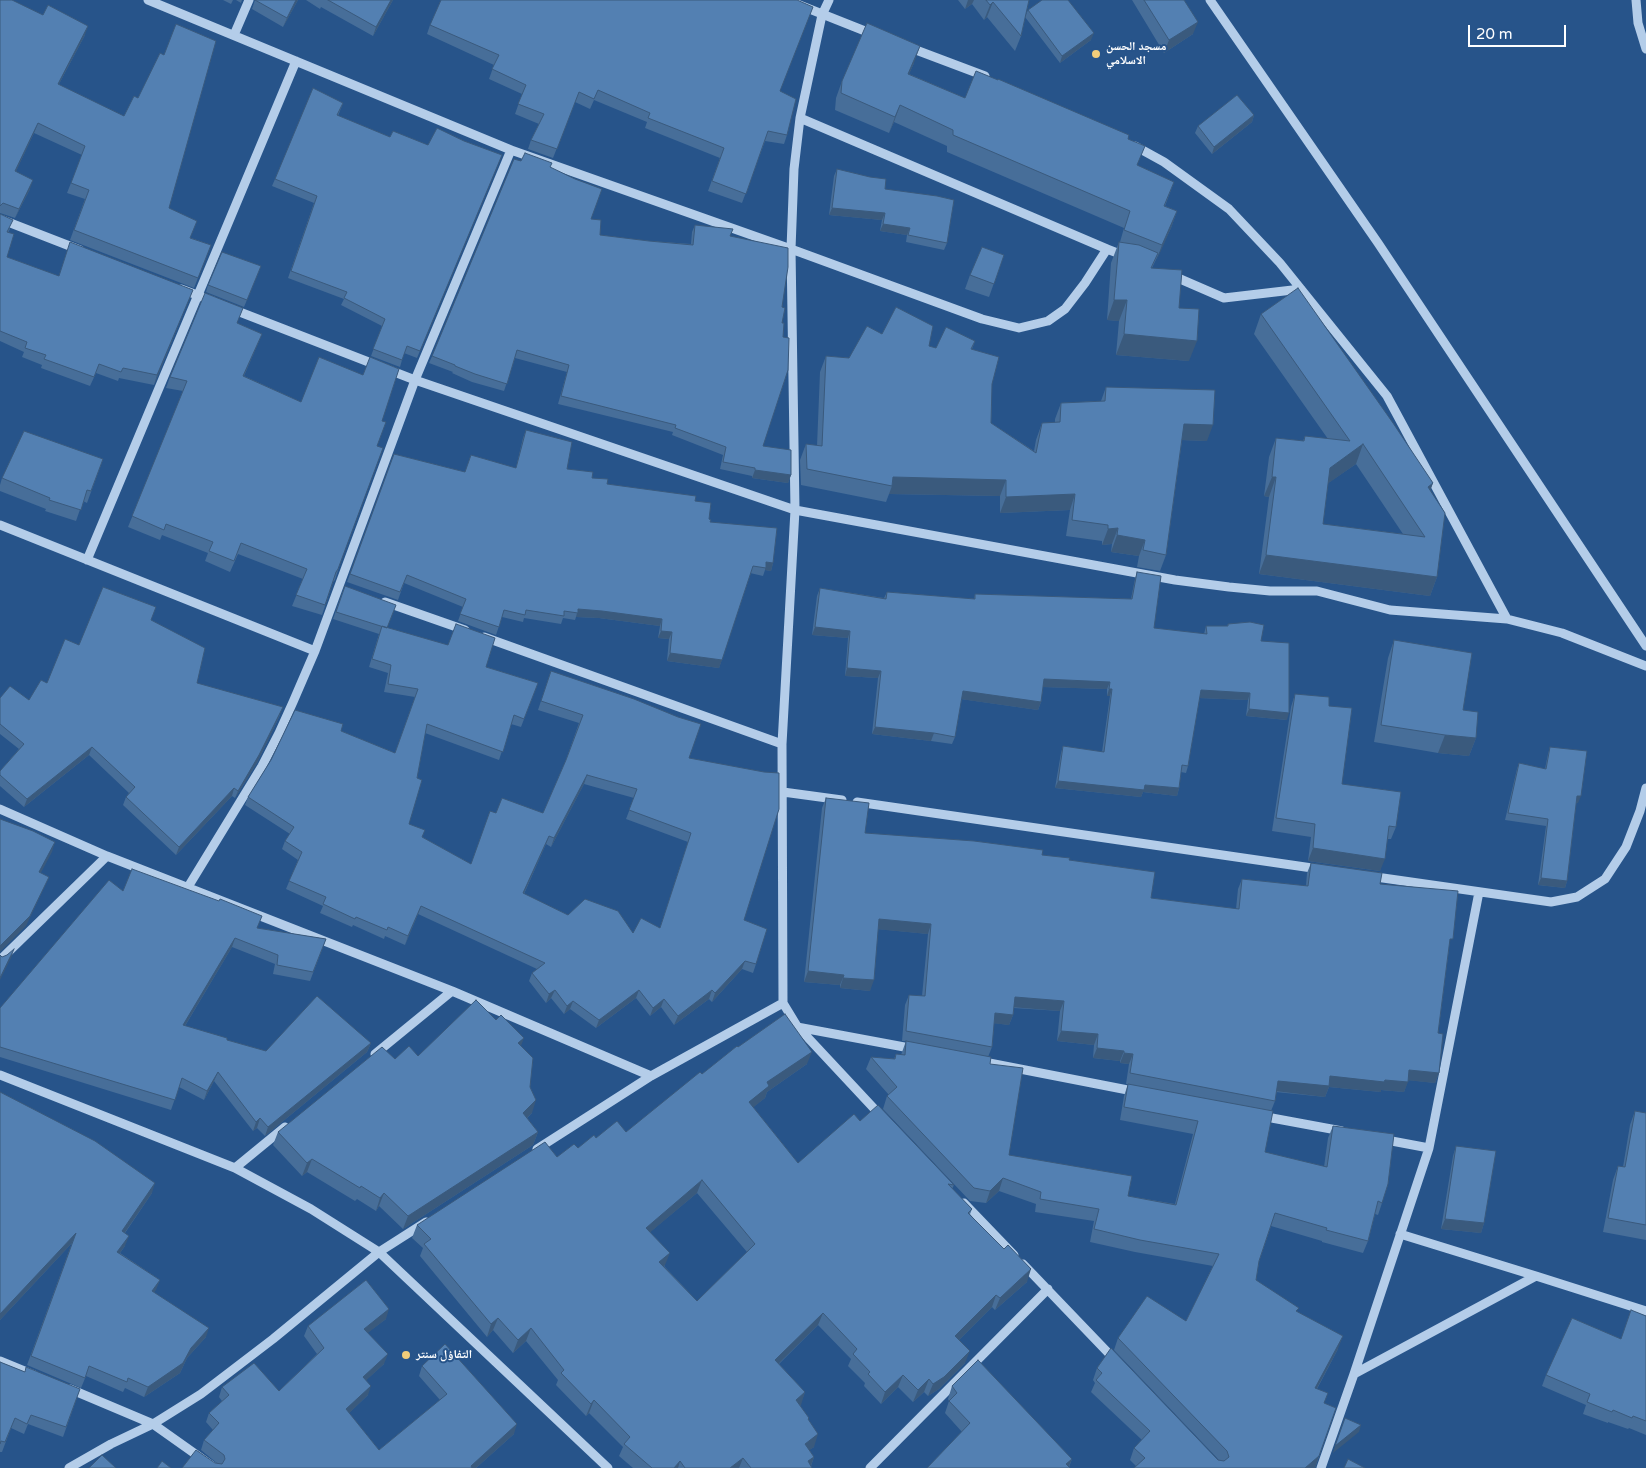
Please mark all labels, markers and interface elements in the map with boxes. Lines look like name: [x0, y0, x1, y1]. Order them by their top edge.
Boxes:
scale bar: [1471, 15, 1568, 47]
text: 20 m: [1476, 25, 1513, 43]
place label: مسجد الحسن الاسلامي: [1106, 40, 1166, 68]
marker: مسجد الحسن الاسلامي: [1090, 48, 1102, 60]
place label: التفاؤل سنتر: [416, 1348, 472, 1362]
marker: التفاؤل سنتر: [400, 1349, 412, 1361]

